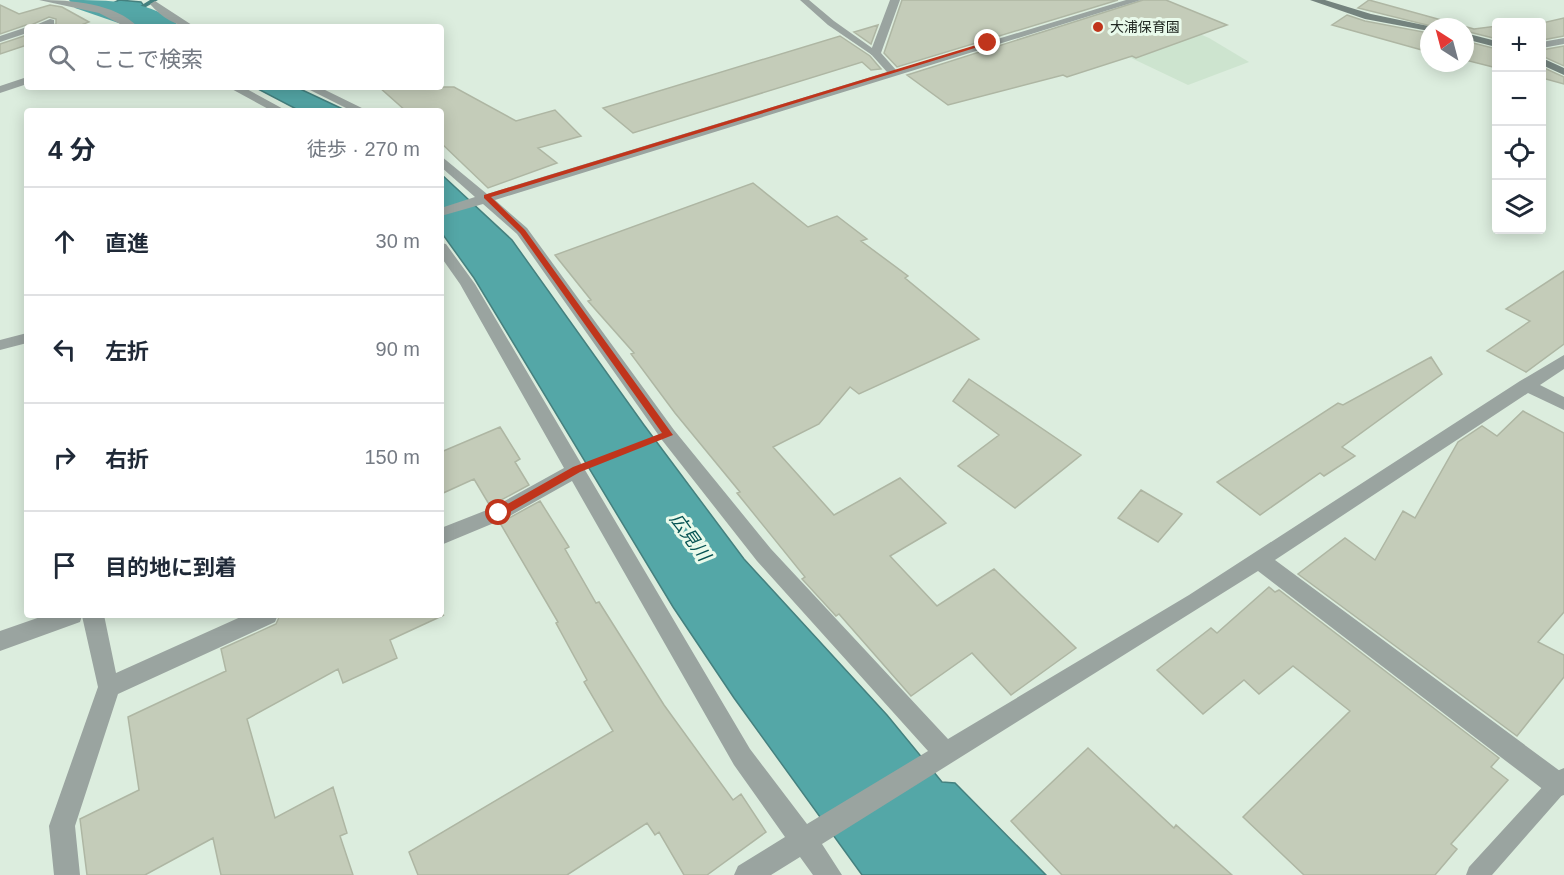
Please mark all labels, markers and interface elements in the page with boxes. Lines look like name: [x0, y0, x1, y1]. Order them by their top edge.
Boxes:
north arrow: [1420, 18, 1474, 72]
map controls: [1492, 18, 1546, 234]
button: +: [1492, 18, 1546, 72]
place label: 大浦保育園: [1110, 19, 1180, 35]
marker: 大浦保育園: [1091, 20, 1105, 34]
search box: [24, 24, 444, 90]
route end: [974, 29, 1000, 55]
icon: search: [45, 41, 78, 74]
text: ここで検索: [93, 47, 203, 72]
button: −: [1492, 72, 1546, 126]
button: locate: [1492, 126, 1546, 180]
text: 4 分: [48, 135, 96, 165]
text: 徒歩 · 270 m: [307, 138, 420, 160]
button: layers: [1492, 180, 1546, 234]
icon: ahead: [48, 225, 81, 258]
text: 30 m: [376, 230, 420, 252]
text: 直進: [105, 231, 149, 256]
icon: left: [48, 333, 81, 366]
text: 90 m: [376, 338, 420, 360]
text: 左折: [105, 339, 149, 364]
icon: right: [48, 441, 81, 474]
text: 150 m: [364, 446, 420, 468]
text: 右折: [105, 447, 149, 472]
route start: [485, 499, 511, 525]
water label: 広見川: [666, 509, 715, 566]
icon: arrive: [48, 549, 81, 582]
text: 目的地に到着: [105, 555, 237, 580]

